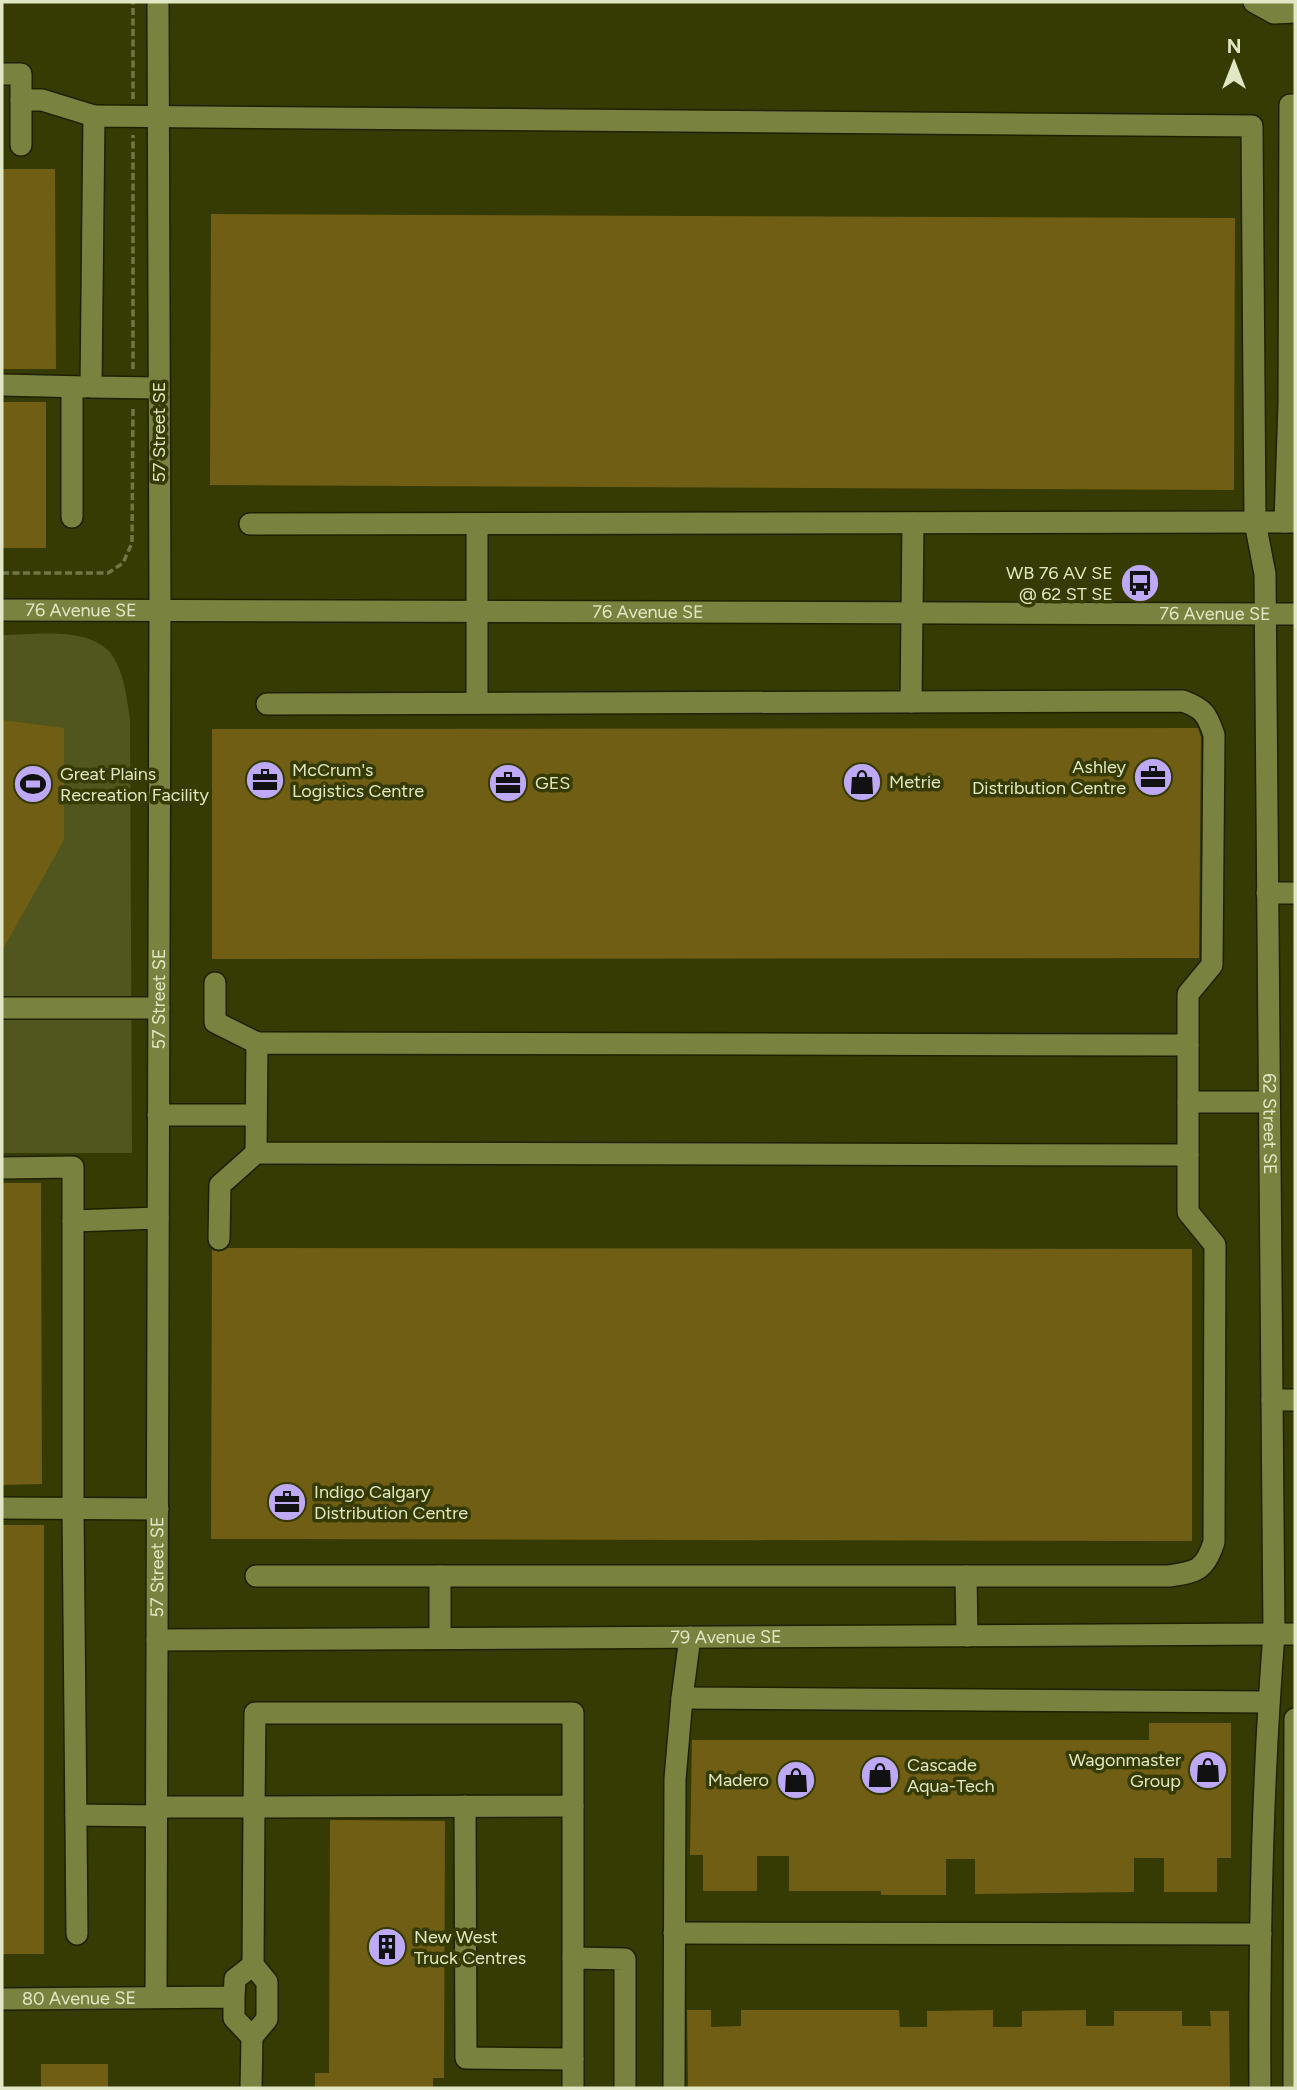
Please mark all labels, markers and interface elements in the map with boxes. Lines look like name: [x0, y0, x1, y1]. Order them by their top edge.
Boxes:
north arrow: [1199, 28, 1269, 98]
text: N: [1227, 35, 1241, 58]
street label: 57 Street SE: [148, 381, 170, 483]
place label: WB 76 AV SE @ 62 ST SE: [1006, 562, 1113, 605]
bus stop icon: WB 76 AV SE @ 62 ST SE: [1119, 562, 1161, 604]
street label: 76 Avenue SE: [25, 599, 137, 621]
street label: 76 Avenue SE: [592, 601, 704, 623]
street label: 76 Avenue SE: [1159, 603, 1271, 625]
place label: Ashley Distribution Centre: [972, 756, 1127, 799]
office icon: Ashley Distribution Centre: [1132, 756, 1174, 798]
office icon: McCrum's Logistics Centre: [244, 759, 286, 801]
place label: McCrum's Logistics Centre: [292, 759, 424, 802]
shop icon: Metrie: [841, 761, 883, 803]
office icon: GES: [487, 762, 529, 804]
sports icon: Great Plains Recreation Facility: [12, 763, 54, 805]
place label: Great Plains Recreation Facility: [60, 763, 210, 806]
place label: Metrie: [889, 771, 941, 793]
place label: GES: [535, 772, 570, 794]
street label: 57 Street SE: [148, 948, 170, 1050]
street label: 62 Street SE: [1258, 1073, 1281, 1175]
office icon: Indigo Calgary Distribution Centre: [266, 1481, 308, 1523]
place label: Indigo Calgary Distribution Centre: [314, 1481, 468, 1524]
street label: 57 Street SE: [146, 1516, 168, 1618]
street label: 79 Avenue SE: [670, 1626, 782, 1648]
place label: Wagonmaster Group: [1069, 1749, 1181, 1792]
shop icon: Wagonmaster Group: [1187, 1749, 1229, 1791]
shop icon: Cascade Aqua-Tech: [859, 1754, 901, 1796]
place label: Cascade Aqua-Tech: [907, 1754, 995, 1797]
shop icon: Madero: [775, 1759, 817, 1801]
place label: Madero: [708, 1769, 769, 1791]
building icon: New West Truck Centres: [366, 1926, 408, 1968]
place label: New West Truck Centres: [414, 1926, 526, 1969]
street label: 80 Avenue SE: [22, 1987, 136, 2010]

